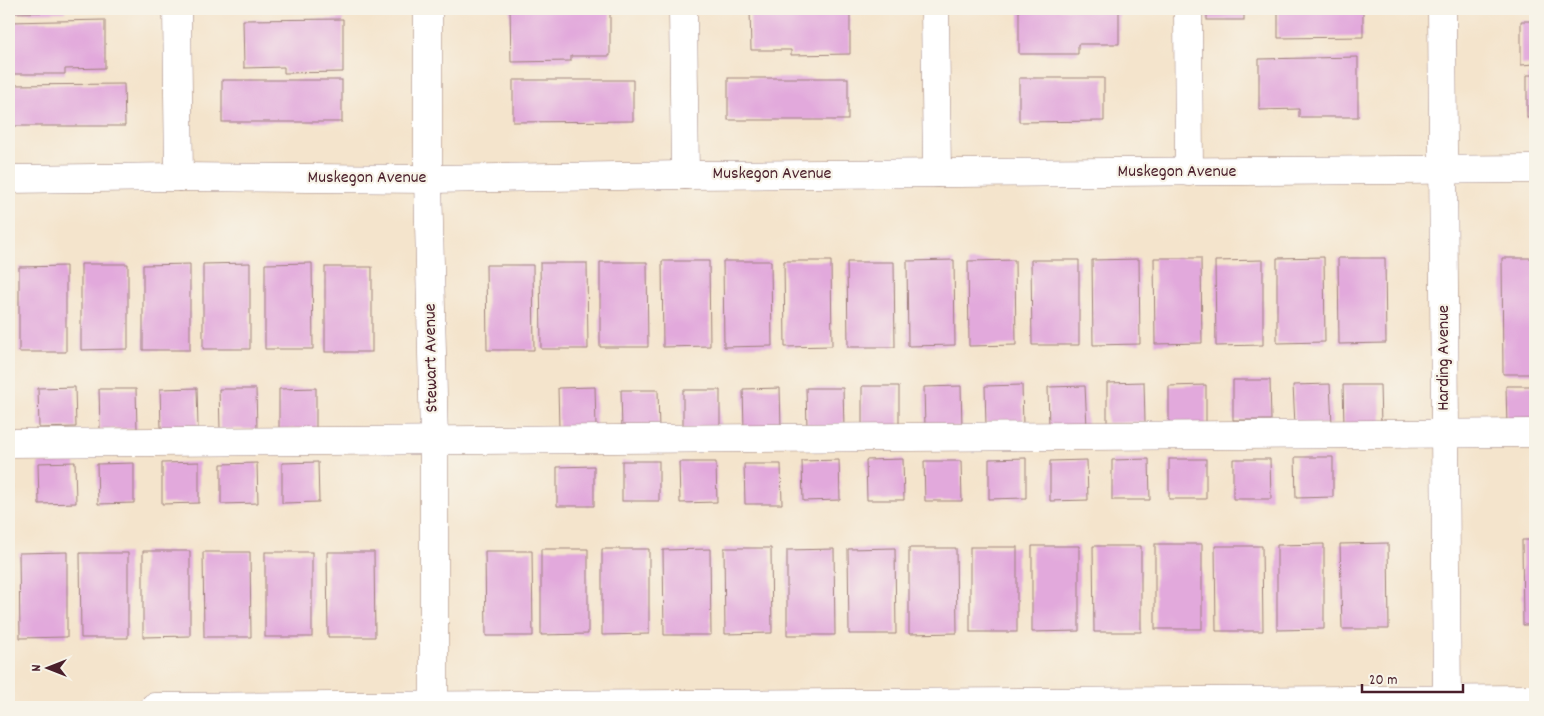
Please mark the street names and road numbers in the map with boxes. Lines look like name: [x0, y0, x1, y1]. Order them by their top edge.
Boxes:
street label: Muskegon Avenue: [1118, 160, 1236, 185]
street label: Muskegon Avenue: [713, 162, 831, 187]
street label: Muskegon Avenue: [308, 166, 426, 191]
street label: Stewart Avenue: [419, 303, 445, 413]
street label: Harding Avenue: [1432, 305, 1457, 411]

